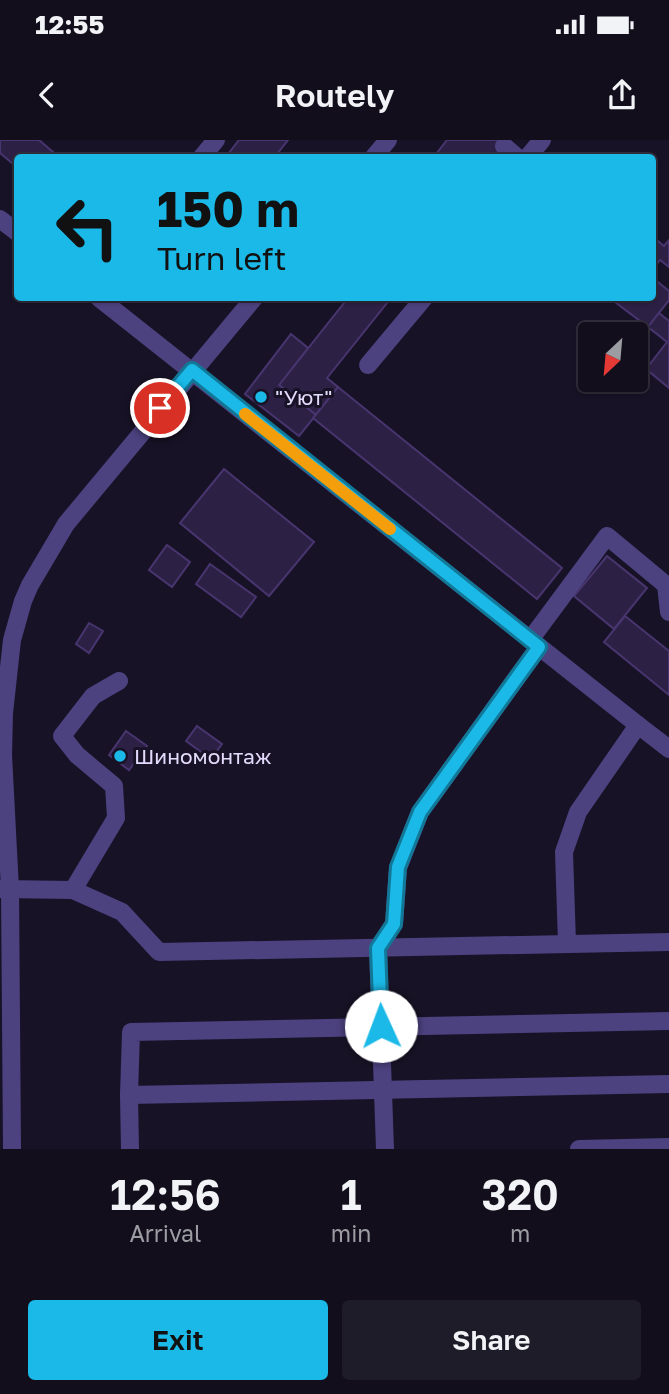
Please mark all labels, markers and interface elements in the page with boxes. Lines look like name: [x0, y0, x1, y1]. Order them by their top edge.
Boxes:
text: 12:55: [35, 9, 104, 40]
icon: back: [28, 76, 66, 114]
text: Routely: [275, 76, 394, 114]
icon: share: [603, 76, 641, 114]
text: 150 m: [157, 179, 299, 238]
icon: left: [42, 182, 133, 273]
text: Turn left: [157, 239, 286, 277]
north arrow: [578, 322, 648, 392]
map controls: [578, 322, 648, 392]
pin: [130, 378, 190, 438]
place label: "Уют": [275, 384, 332, 410]
icon: arrive: [141, 389, 179, 427]
marker: "Уют": [253, 389, 269, 405]
place label: Шиномонтаж: [134, 743, 272, 769]
marker: Шиномонтаж: [112, 748, 128, 764]
position arrow: [344, 989, 418, 1063]
text: 12:56: [110, 1169, 221, 1219]
text: 1: [341, 1169, 362, 1219]
text: 320: [482, 1169, 559, 1219]
text: Arrival: [129, 1219, 201, 1247]
text: min: [331, 1219, 371, 1247]
text: m: [510, 1219, 530, 1247]
button: Exit: [28, 1300, 328, 1380]
button: Share: [342, 1300, 641, 1380]

